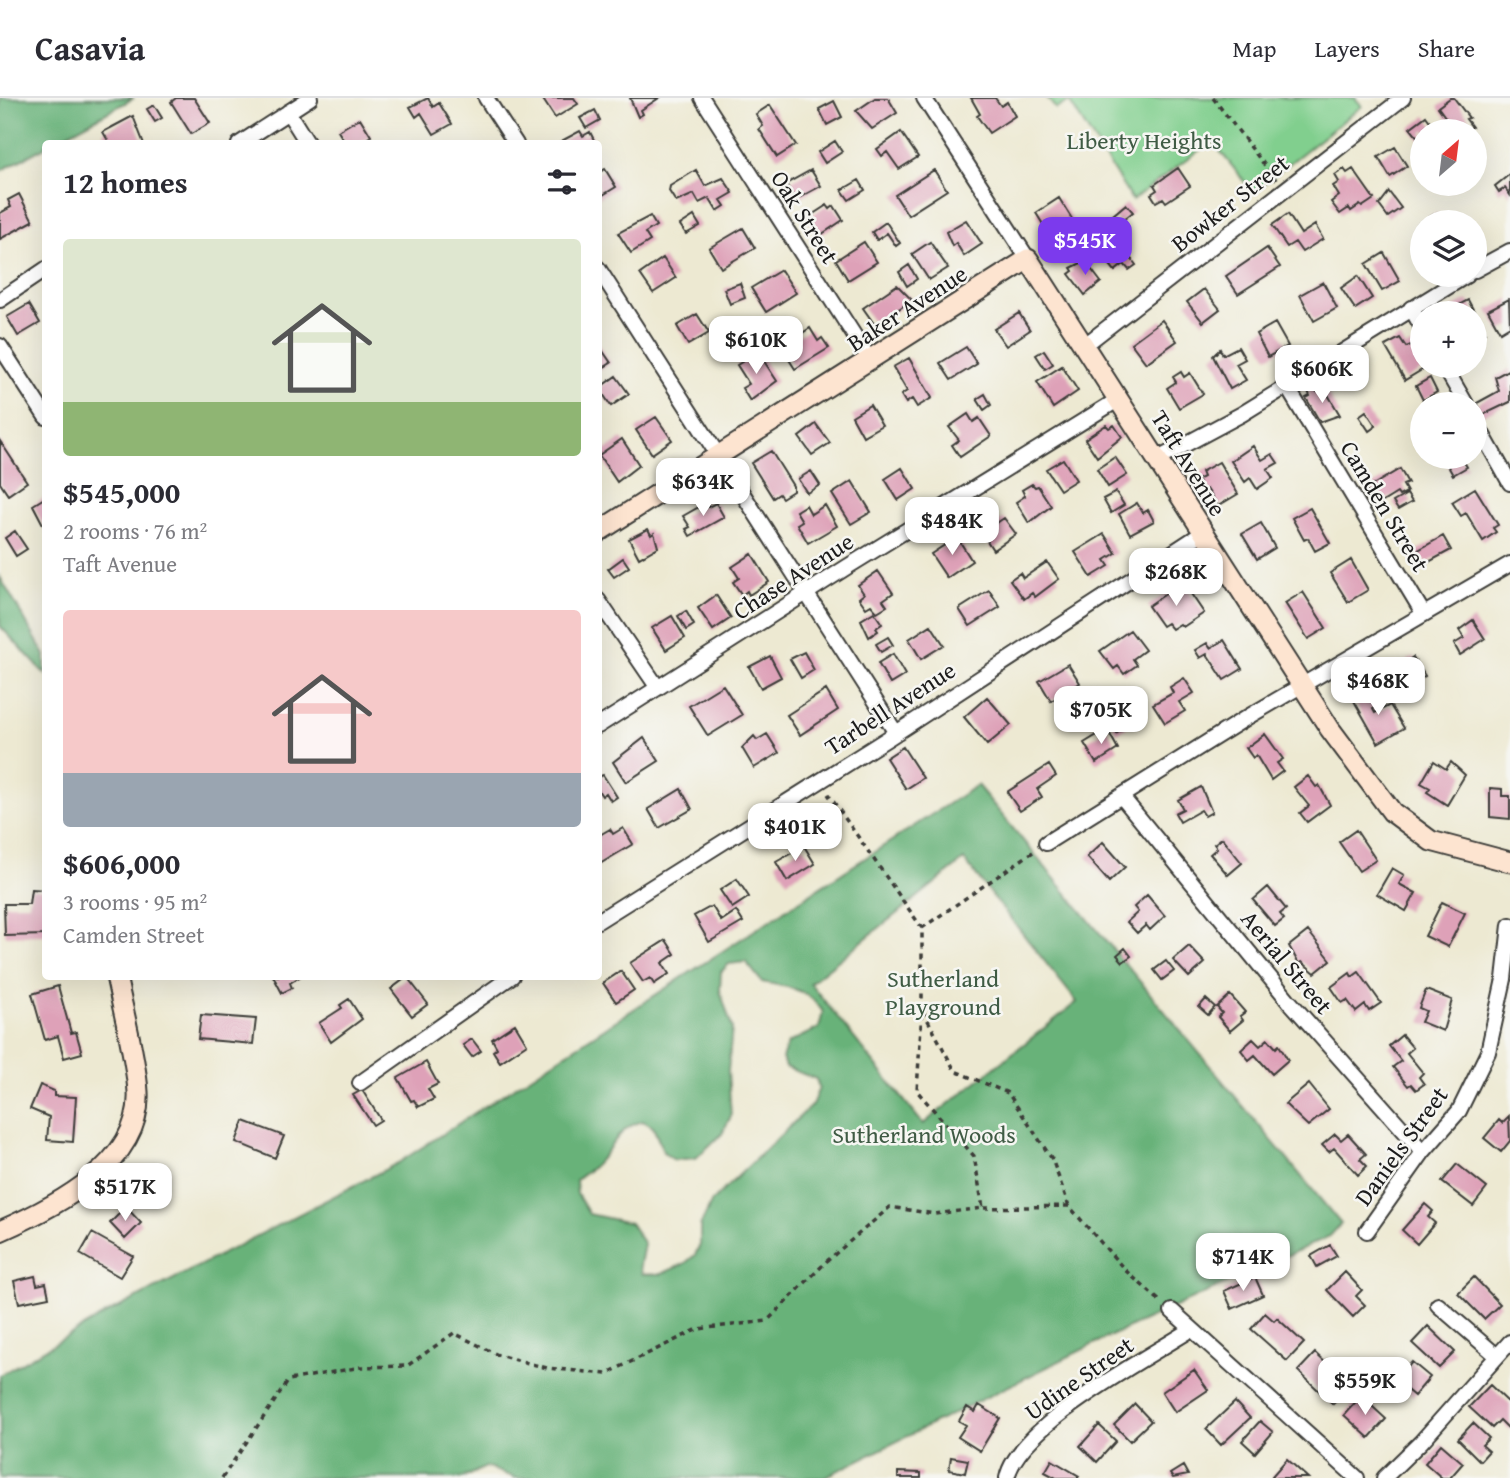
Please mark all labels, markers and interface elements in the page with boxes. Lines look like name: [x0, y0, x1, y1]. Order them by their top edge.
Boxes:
text: Casavia: [35, 24, 145, 72]
text: Map: [1233, 31, 1276, 66]
text: Layers: [1314, 31, 1380, 66]
text: Share: [1418, 31, 1475, 66]
north arrow: [1410, 119, 1488, 196]
map controls: [1410, 119, 1487, 469]
park label: Liberty Heights: [1066, 123, 1222, 158]
street label: Bowker Street: [1164, 145, 1297, 260]
text: 12 homes: [63, 160, 188, 204]
icon: filters: [543, 163, 581, 201]
street label: Oak Street: [763, 164, 848, 271]
button: layers: [1410, 210, 1487, 287]
pin: $545K: [1036, 218, 1134, 277]
text: $545K: [1054, 223, 1116, 256]
street label: Baker Avenue: [840, 256, 974, 360]
icon: home: [259, 285, 385, 411]
button: +: [1410, 301, 1487, 378]
pin: $610K: [707, 316, 805, 376]
text: $610K: [725, 322, 787, 355]
pin: $606K: [1273, 345, 1371, 405]
text: $606K: [1291, 351, 1353, 384]
button: −: [1410, 392, 1487, 469]
street label: Taft Avenue: [1143, 403, 1235, 523]
street label: Camden Street: [1332, 434, 1438, 579]
pin: $634K: [654, 458, 752, 518]
text: $634K: [672, 464, 734, 497]
text: $545,000: [63, 470, 180, 514]
pin: $484K: [903, 498, 1001, 557]
text: $484K: [921, 503, 983, 536]
text: 2 rooms · 76 m²: [63, 514, 207, 547]
street label: Chase Avenue: [726, 524, 860, 628]
text: Taft Avenue: [63, 547, 177, 580]
pin: $268K: [1127, 548, 1225, 608]
text: $268K: [1145, 554, 1207, 587]
street label: Tarbell Avenue: [818, 652, 962, 764]
icon: home: [259, 656, 385, 782]
pin: $468K: [1329, 658, 1427, 717]
text: $468K: [1347, 663, 1409, 696]
pin: $705K: [1052, 686, 1150, 746]
text: $705K: [1070, 692, 1132, 725]
pin: $401K: [746, 804, 844, 863]
text: $401K: [764, 809, 826, 842]
text: $606,000: [63, 841, 180, 885]
text: 3 rooms · 95 m²: [63, 885, 207, 918]
street label: Aerial Street: [1233, 902, 1341, 1022]
text: Camden Street: [63, 918, 204, 951]
park label: Sutherland Playground: [885, 961, 1001, 1024]
street label: Daniels Street: [1346, 1079, 1457, 1213]
park label: Sutherland Woods: [832, 1117, 1016, 1152]
pin: $517K: [76, 1164, 174, 1223]
text: $517K: [94, 1169, 156, 1202]
pin: $714K: [1194, 1234, 1292, 1293]
text: $714K: [1212, 1239, 1274, 1272]
street label: Udine Street: [1017, 1327, 1141, 1428]
pin: $559K: [1316, 1358, 1414, 1417]
text: $559K: [1334, 1363, 1396, 1396]

